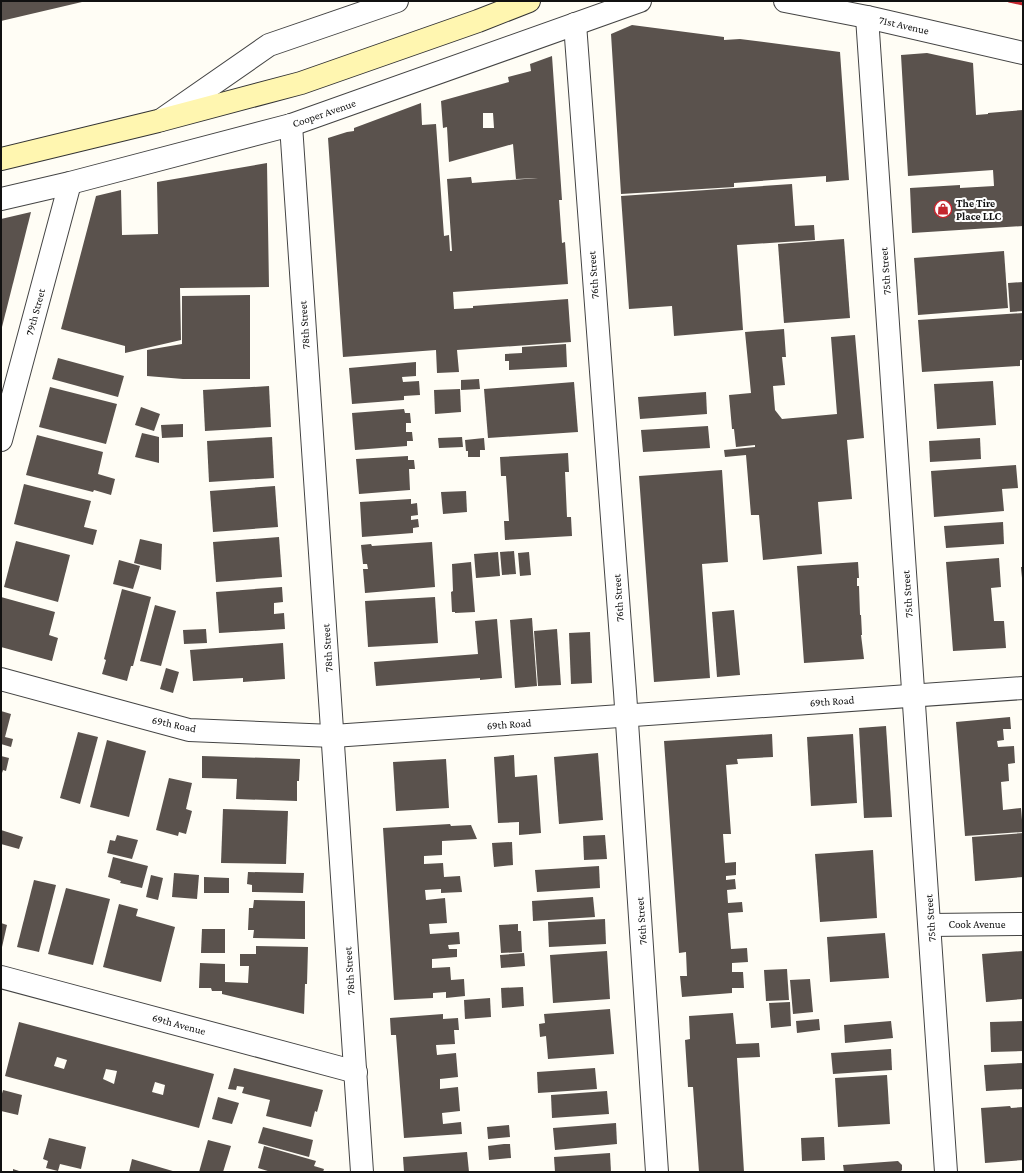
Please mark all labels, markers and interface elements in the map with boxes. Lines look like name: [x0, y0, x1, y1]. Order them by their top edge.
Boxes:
street label: 71st Avenue: [878, 13, 930, 37]
street label: Cooper Avenue: [291, 96, 358, 130]
place label: The Tire Place LLC: [956, 197, 1002, 222]
shop icon: The Tire Place LLC: [933, 199, 953, 219]
street label: 75th Street: [877, 247, 893, 295]
street label: 76th Street: [585, 250, 601, 299]
street label: 79th Street: [23, 287, 47, 337]
street label: 78th Street: [296, 300, 312, 349]
street label: 75th Street: [899, 570, 915, 618]
street label: 76th Street: [610, 573, 626, 622]
street label: 78th Street: [319, 623, 335, 672]
street label: 69th Road: [809, 693, 855, 709]
street label: 69th Road: [151, 713, 197, 735]
street label: 69th Road: [486, 716, 532, 732]
street label: 75th Street: [922, 894, 938, 942]
street label: 76th Street: [633, 896, 649, 945]
street label: Cook Avenue: [948, 918, 1006, 930]
street label: 78th Street: [341, 946, 357, 995]
street label: 69th Avenue: [151, 1011, 207, 1037]

